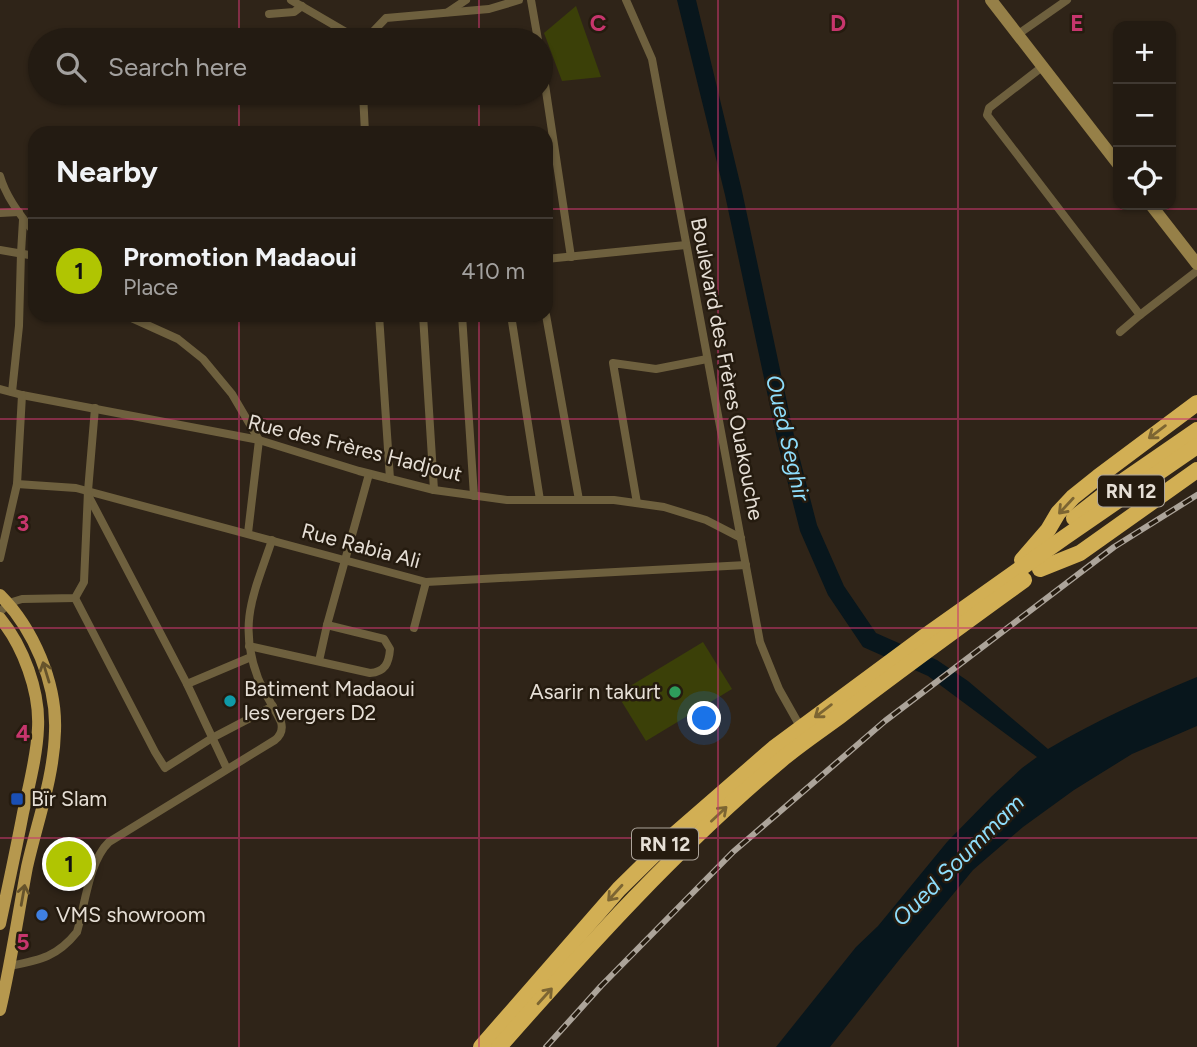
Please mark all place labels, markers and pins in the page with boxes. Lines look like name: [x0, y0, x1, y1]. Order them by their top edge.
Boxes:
place label: Batiment Madaoui les vergers D2: [244, 676, 415, 725]
place label: Asarir n takurt: [530, 679, 661, 704]
marker: Asarir n takurt: [667, 684, 683, 700]
marker: Batiment Madaoui les vergers D2: [222, 693, 238, 709]
place label: Bïr Slam: [31, 786, 107, 811]
marker: Bïr Slam: [9, 791, 25, 807]
pin: 1: [46, 838, 92, 890]
place label: VMS showroom: [56, 902, 206, 927]
marker: VMS showroom: [34, 907, 50, 923]

